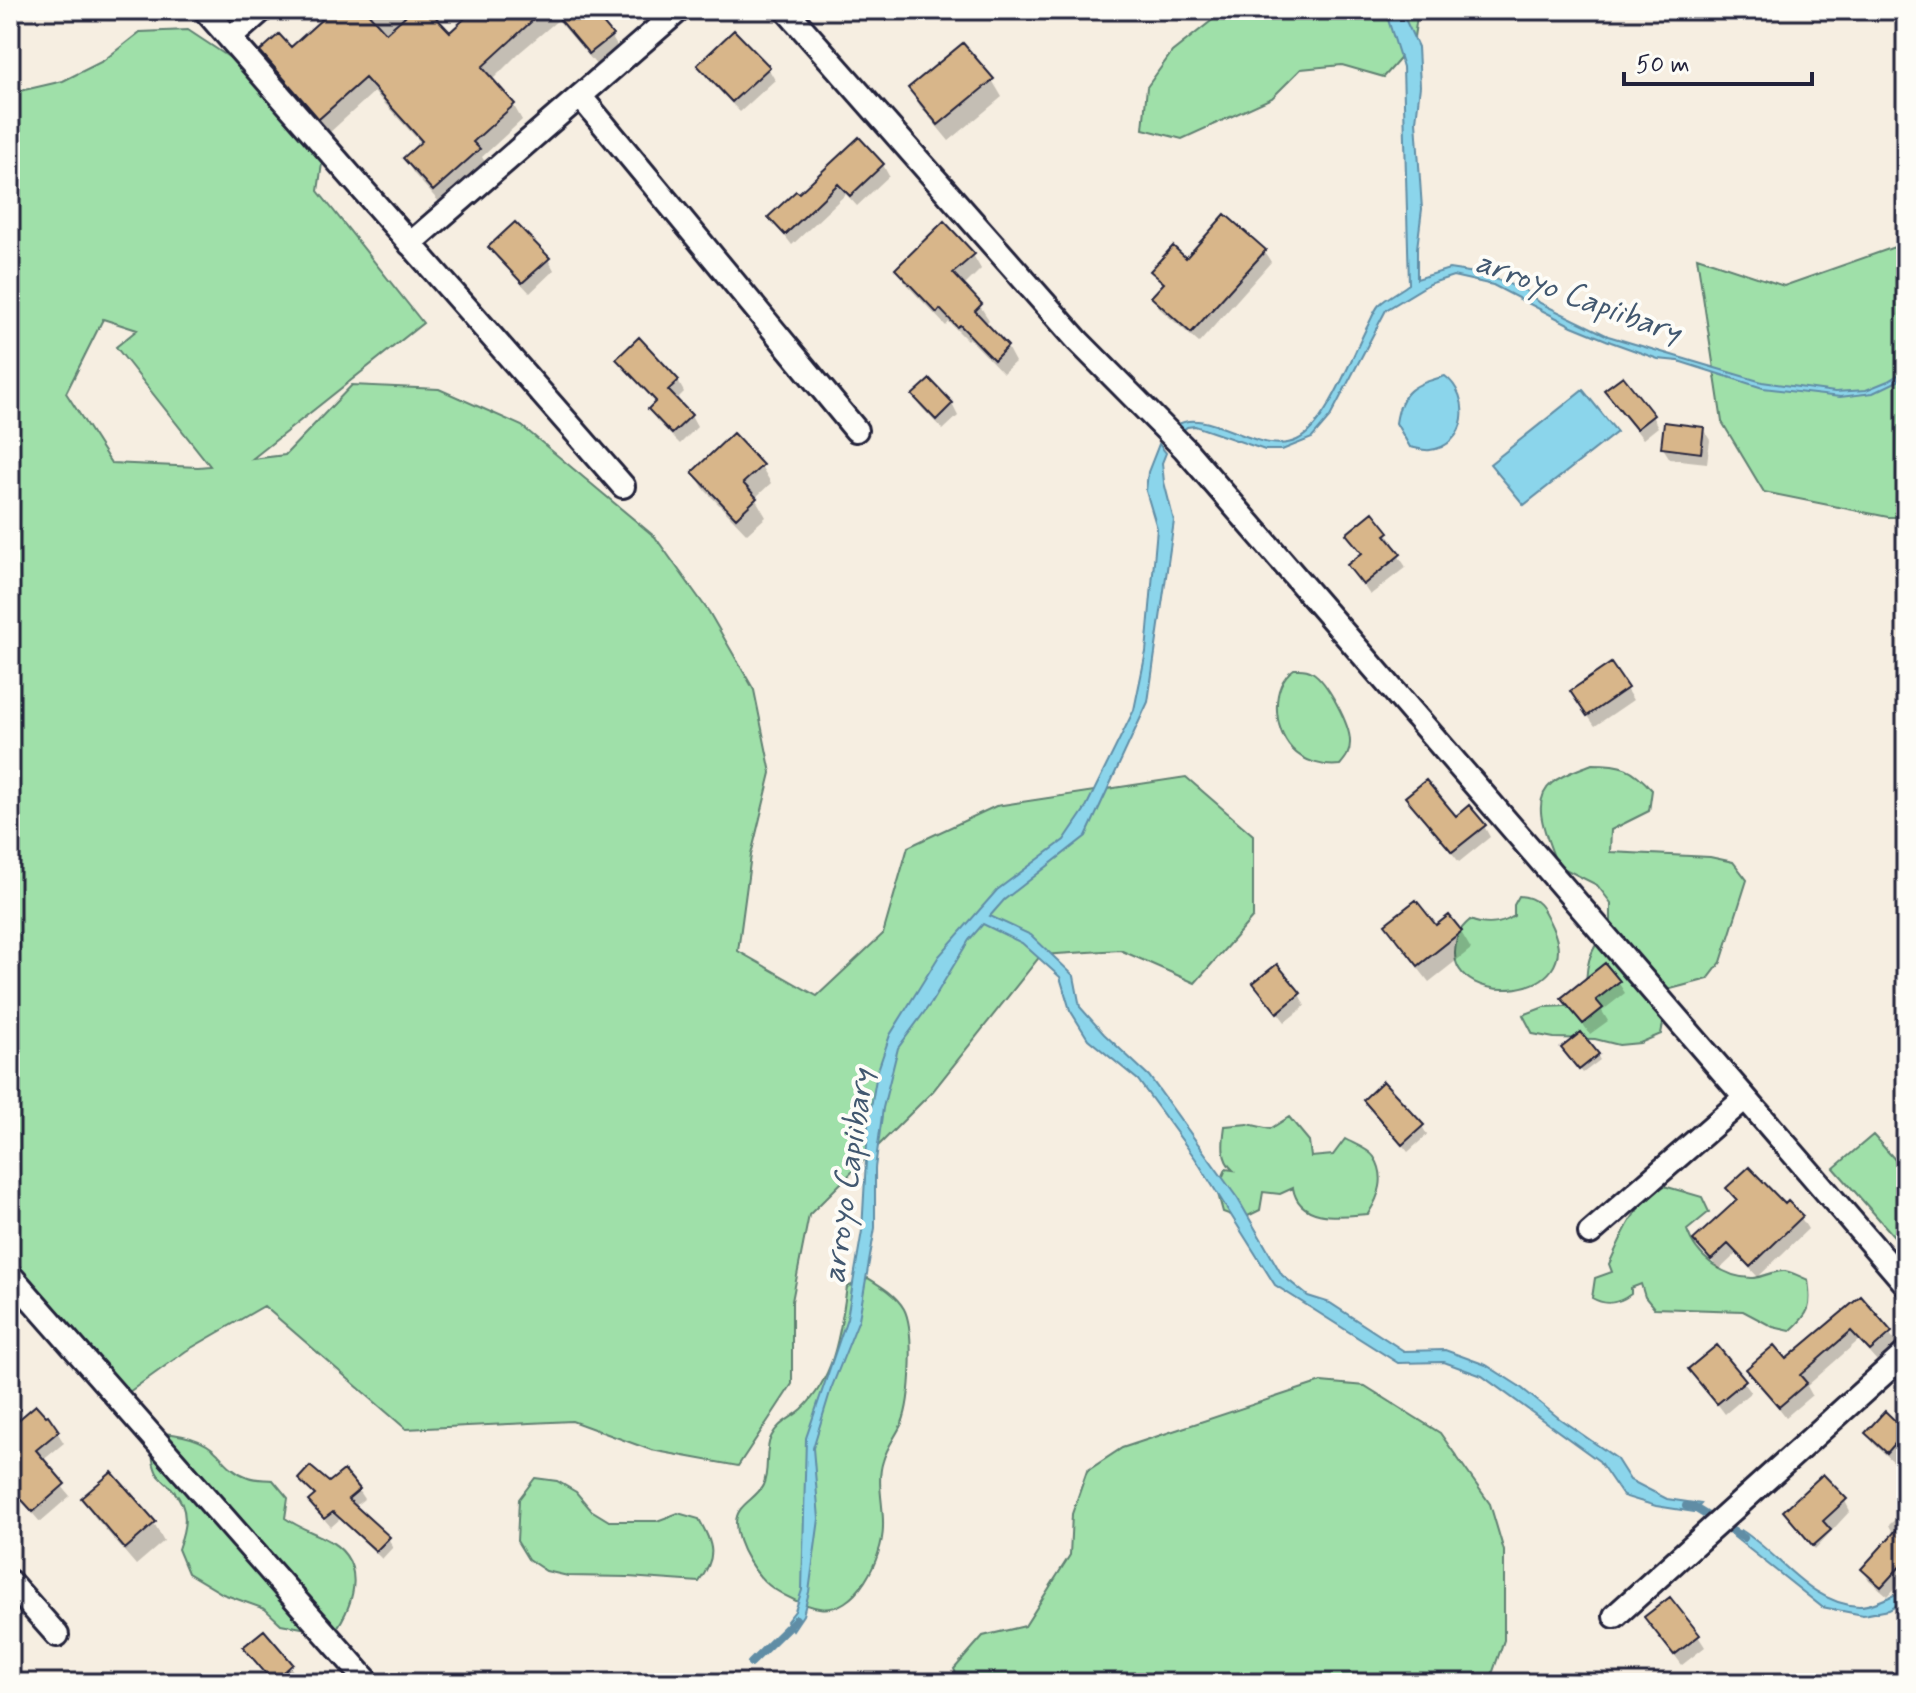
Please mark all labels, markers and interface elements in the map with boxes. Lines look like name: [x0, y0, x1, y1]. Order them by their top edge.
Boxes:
scale bar: [1624, 36, 1812, 86]
text: 50 m: [1636, 50, 1690, 81]
water label: arroyo Capiibary: [1470, 241, 1689, 355]
water label: arroyo Capiibary: [813, 1065, 885, 1286]

